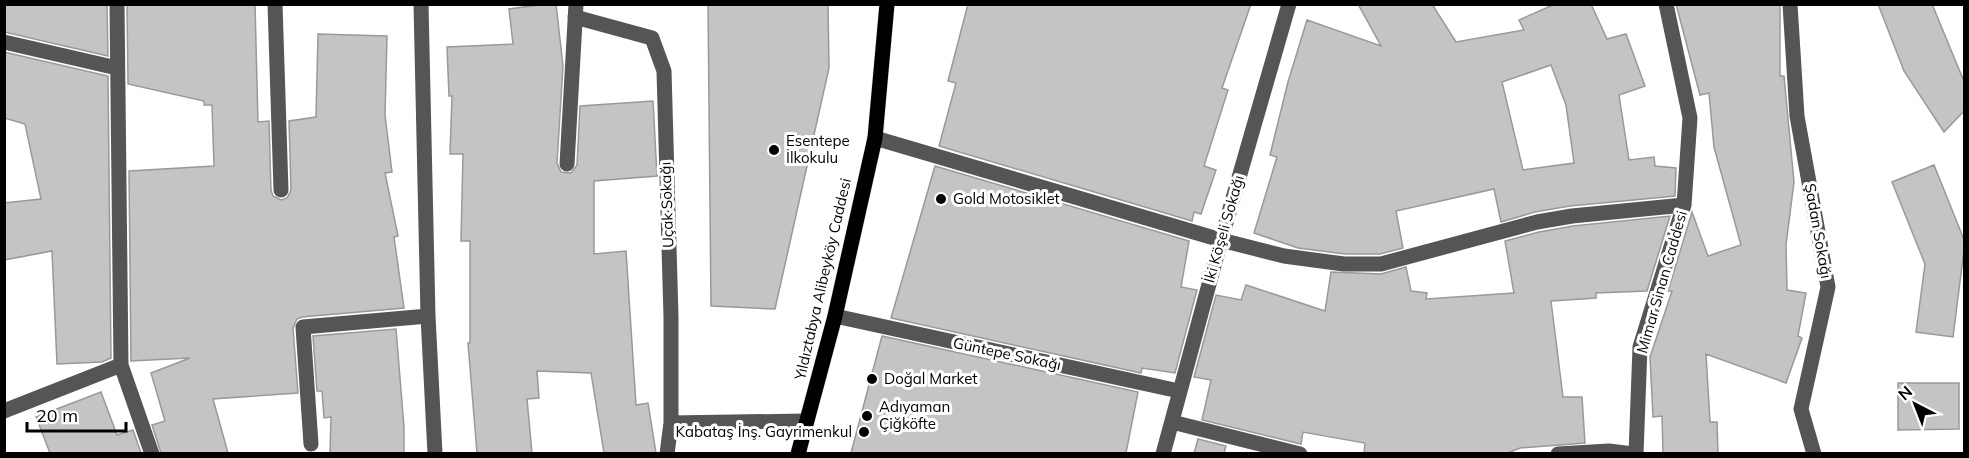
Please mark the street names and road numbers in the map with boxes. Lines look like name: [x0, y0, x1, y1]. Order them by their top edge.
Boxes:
street label: Uçak Sokağı: [656, 162, 677, 248]
street label: İki Köşeli Sokağı: [1199, 173, 1248, 285]
street label: Yıldıztabya Alibeyköy Caddesi: [790, 176, 855, 383]
street label: Şadan Sokağı: [1801, 182, 1836, 280]
street label: Mimar Sinan Caddesi: [1632, 208, 1691, 355]
street label: Güntepe Sokağı: [951, 333, 1063, 374]

